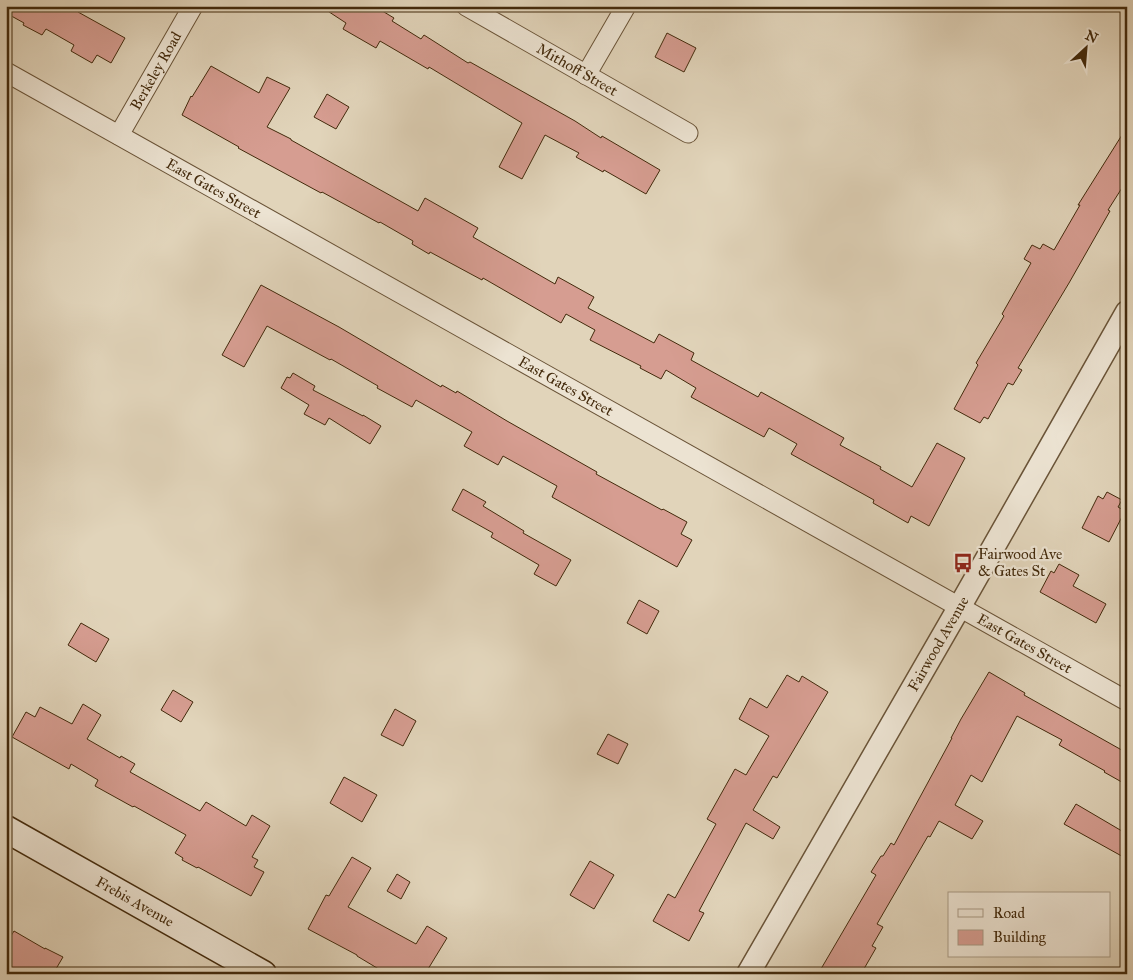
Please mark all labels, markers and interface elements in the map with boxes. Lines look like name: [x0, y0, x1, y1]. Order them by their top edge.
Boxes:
north arrow: [1060, 22, 1110, 72]
text: N: [1082, 27, 1101, 47]
street label: Berkeley Road: [126, 28, 186, 113]
street label: Mithoff Street: [533, 39, 621, 100]
street label: East Gates Street: [163, 155, 265, 223]
street label: East Gates Street: [515, 352, 617, 420]
place label: Fairwood Ave & Gates St: [978, 545, 1062, 580]
bus stop icon: Fairwood Ave & Gates St: [952, 552, 974, 574]
street label: Fairwood Avenue: [904, 593, 973, 695]
street label: East Gates Street: [974, 610, 1076, 678]
street label: Frebis Avenue: [93, 873, 177, 931]
legend: [948, 892, 1110, 958]
text: Road: [993, 904, 1025, 922]
text: Building: [993, 928, 1047, 946]

